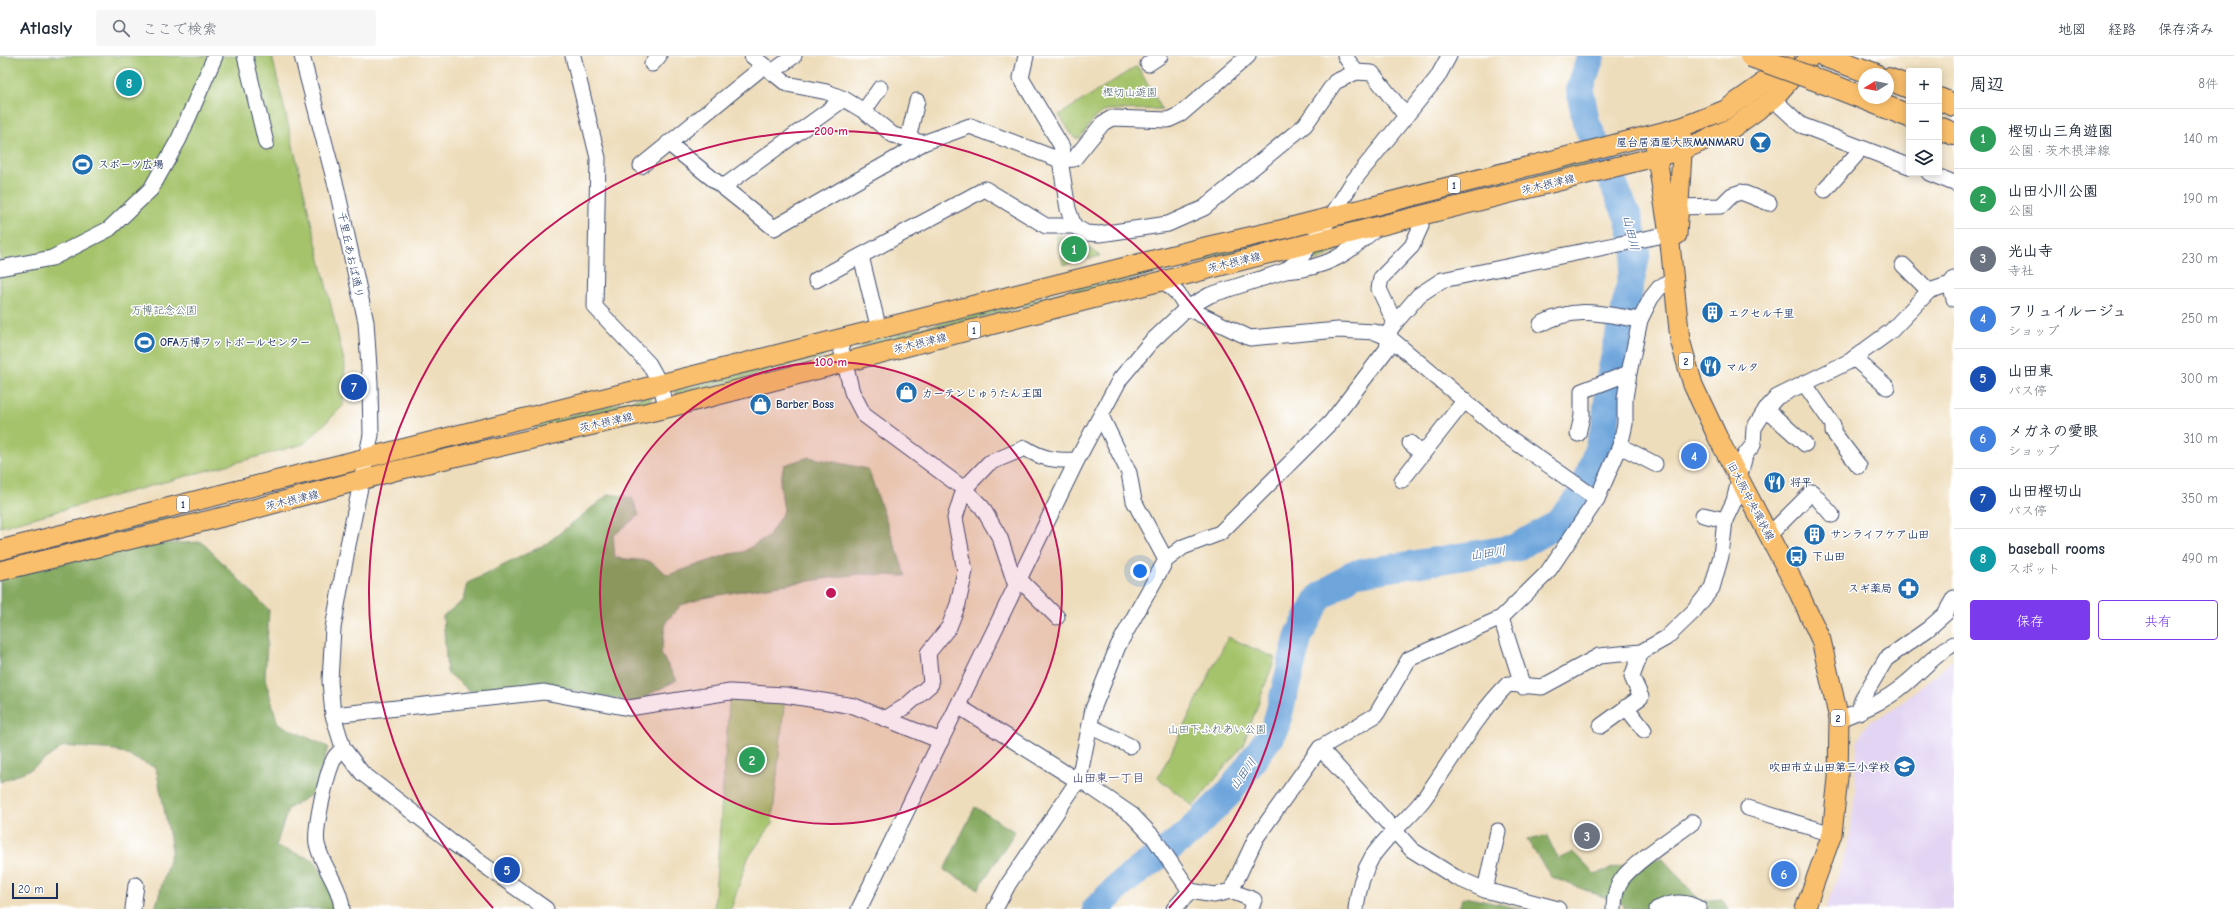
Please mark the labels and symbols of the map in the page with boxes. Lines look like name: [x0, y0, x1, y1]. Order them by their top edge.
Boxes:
pin: 8: [116, 68, 142, 98]
north arrow: [1858, 68, 1894, 104]
park label: 樫切山遊園: [1103, 86, 1158, 99]
text: 200 m: [814, 124, 848, 138]
bar icon: 屋台居酒屋大阪MANMARU: [1747, 129, 1773, 155]
place label: 屋台居酒屋大阪MANMARU: [1616, 136, 1744, 149]
sports icon: スポーツ広場: [70, 151, 96, 177]
place label: スポーツ広場: [98, 158, 164, 171]
street label: 茨木摂津線: [1520, 172, 1576, 197]
road number: 1: [1448, 177, 1460, 193]
street label: 千里丘あおば通り: [335, 211, 366, 299]
water label: 山田川: [1620, 214, 1642, 252]
pin: 1: [1061, 234, 1087, 264]
street label: 茨木摂津線: [1206, 250, 1262, 275]
building icon: エクセル千里: [1700, 300, 1726, 326]
park label: 万博記念公園: [131, 304, 197, 317]
place label: エクセル千里: [1728, 307, 1794, 320]
road number: 1: [968, 322, 980, 338]
sports icon: OFA万博フットボールセンター: [131, 329, 157, 355]
street label: 茨木摂津線: [892, 331, 948, 356]
place label: OFA万博フットボールセンター: [160, 336, 310, 349]
road number: 2: [1679, 353, 1693, 369]
restaurant icon: マルタ: [1697, 354, 1723, 380]
text: 100 m: [815, 355, 847, 369]
place label: マルタ: [1726, 361, 1759, 374]
pin: 7: [341, 372, 367, 402]
shop icon: カーテンじゅうたん王国: [894, 380, 920, 406]
place label: カーテンじゅうたん王国: [922, 387, 1043, 400]
shop icon: Barber Boss: [747, 391, 773, 417]
place label: Barber Boss: [776, 398, 834, 411]
street label: 茨木摂津線: [578, 410, 634, 435]
pin: 4: [1681, 441, 1707, 471]
street label: 旧大阪中央環状線: [1724, 459, 1777, 543]
restaurant icon: 将平: [1761, 469, 1787, 495]
place label: 将平: [1790, 476, 1812, 489]
street label: 茨木摂津線: [264, 488, 320, 513]
road number: 1: [177, 496, 189, 512]
building icon: サンライフケア山田: [1802, 521, 1828, 547]
place label: サンライフケア山田: [1830, 528, 1929, 541]
water label: 山田川: [1469, 543, 1507, 563]
bus stop icon: 下山田: [1783, 543, 1809, 569]
place label: 下山田: [1812, 550, 1845, 563]
your location: [1130, 561, 1150, 581]
pharmacy icon: スギ薬局: [1895, 575, 1921, 601]
place label: スギ薬局: [1848, 582, 1892, 595]
centre of rings: [824, 586, 838, 600]
road number: 2: [1831, 710, 1845, 726]
park label: 山田下ふれあい公園: [1168, 723, 1267, 736]
pin: 2: [739, 745, 765, 775]
school or university icon: 吹田市立山田第三小学校: [1892, 754, 1918, 780]
water label: 山田川: [1227, 755, 1259, 793]
place label: 吹田市立山田第三小学校: [1769, 761, 1890, 774]
district label: 山田東一丁目: [1072, 771, 1144, 785]
pin: 3: [1574, 821, 1600, 851]
pin: 5: [494, 855, 520, 885]
pin: 6: [1771, 859, 1797, 889]
scale bar: [12, 881, 58, 900]

